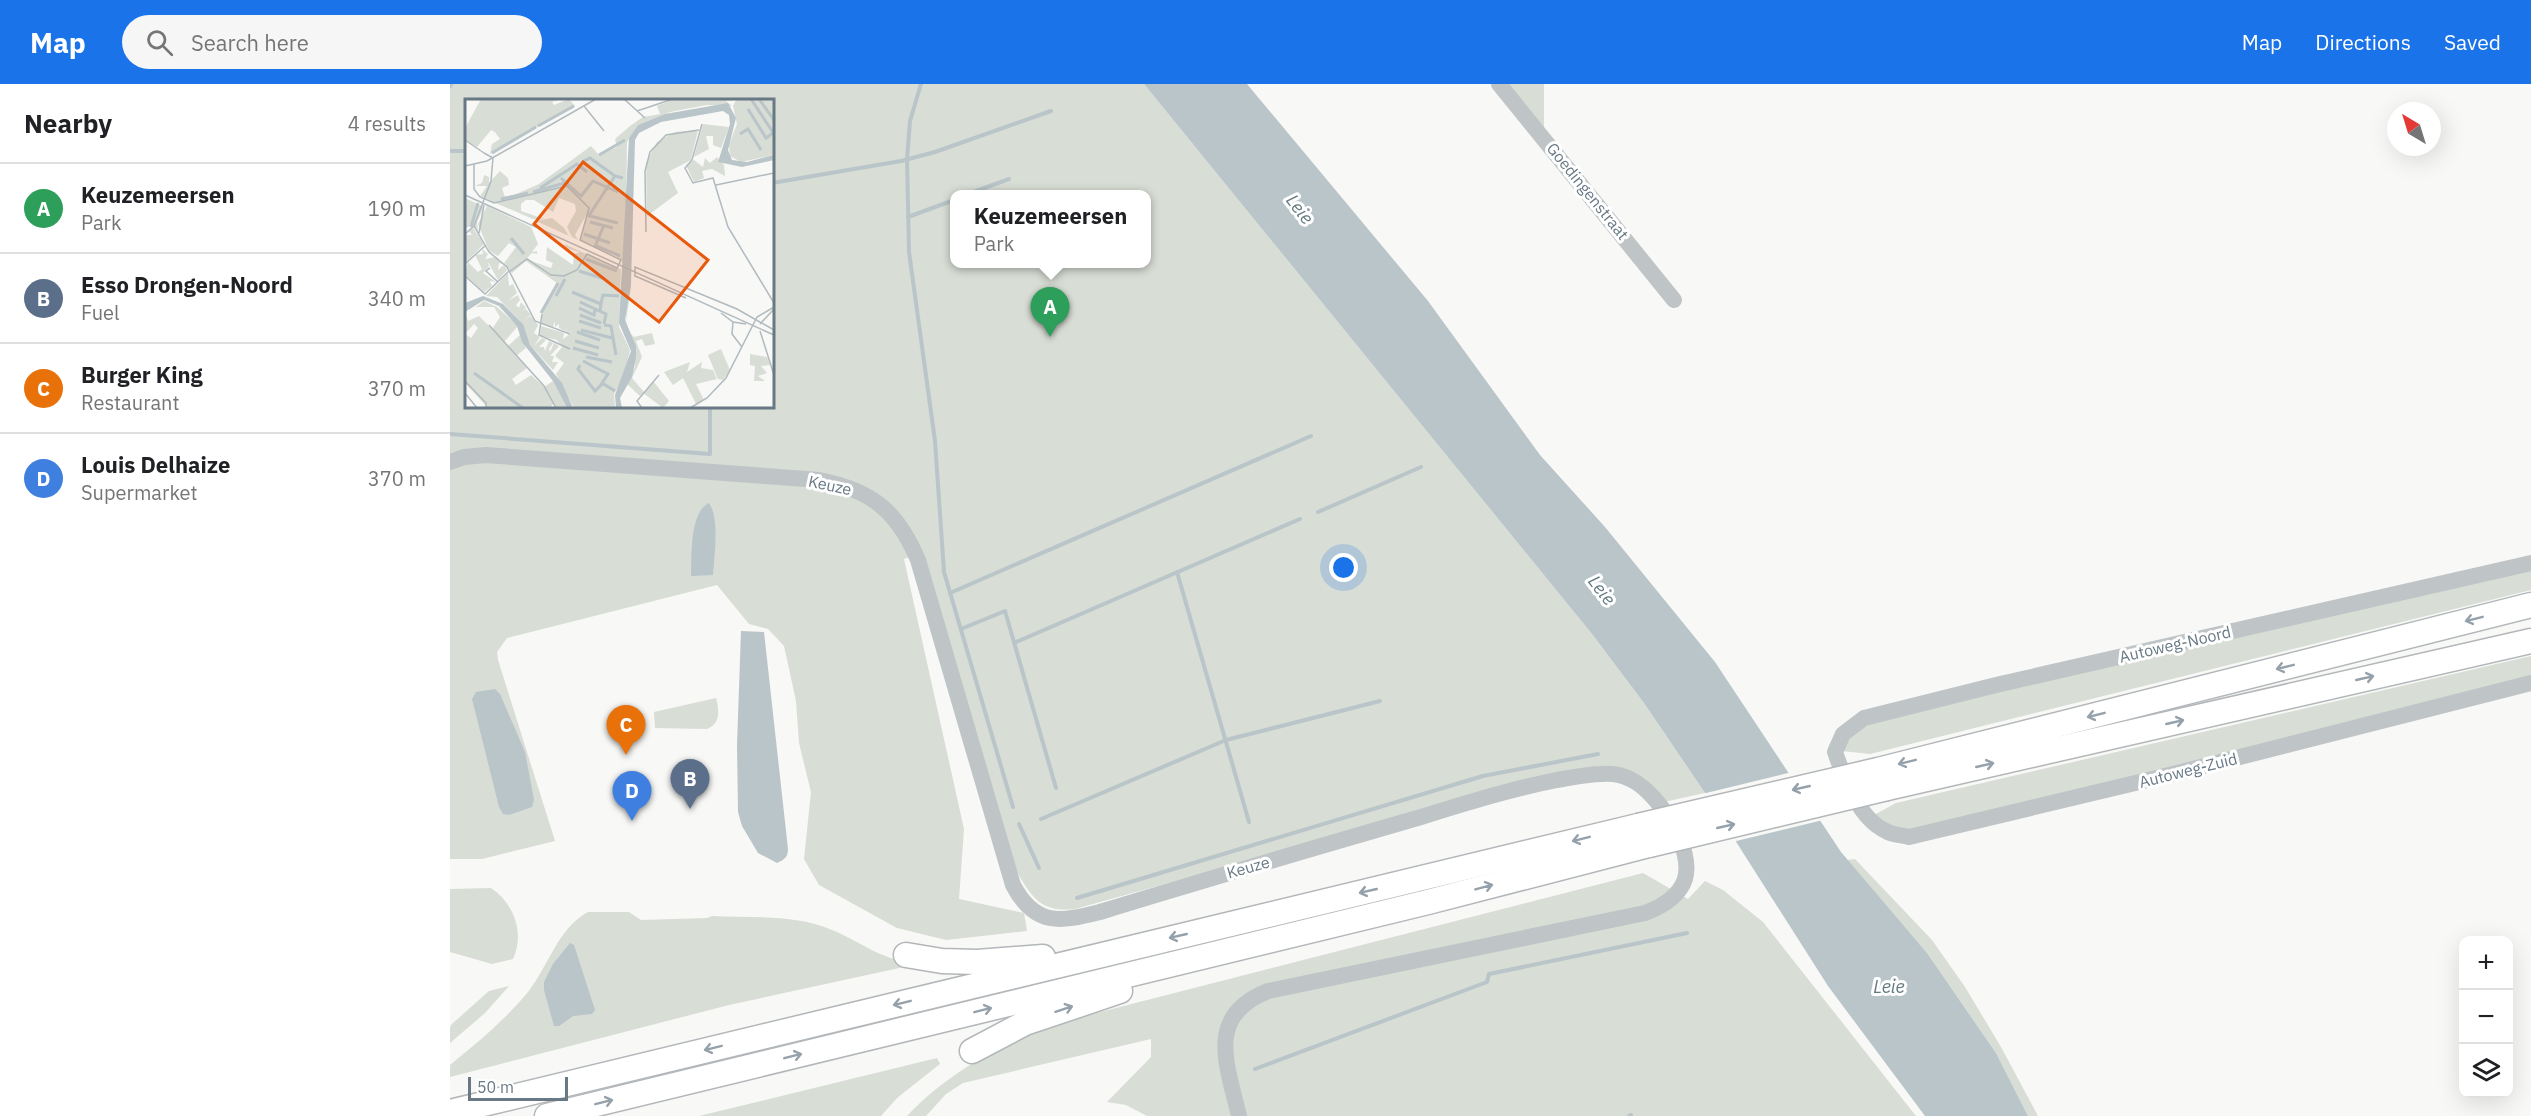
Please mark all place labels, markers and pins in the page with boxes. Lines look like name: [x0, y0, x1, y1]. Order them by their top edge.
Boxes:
pin: A: [1030, 288, 1070, 337]
pin: C: [606, 706, 645, 755]
pin: B: [670, 760, 710, 809]
pin: D: [612, 772, 651, 821]

